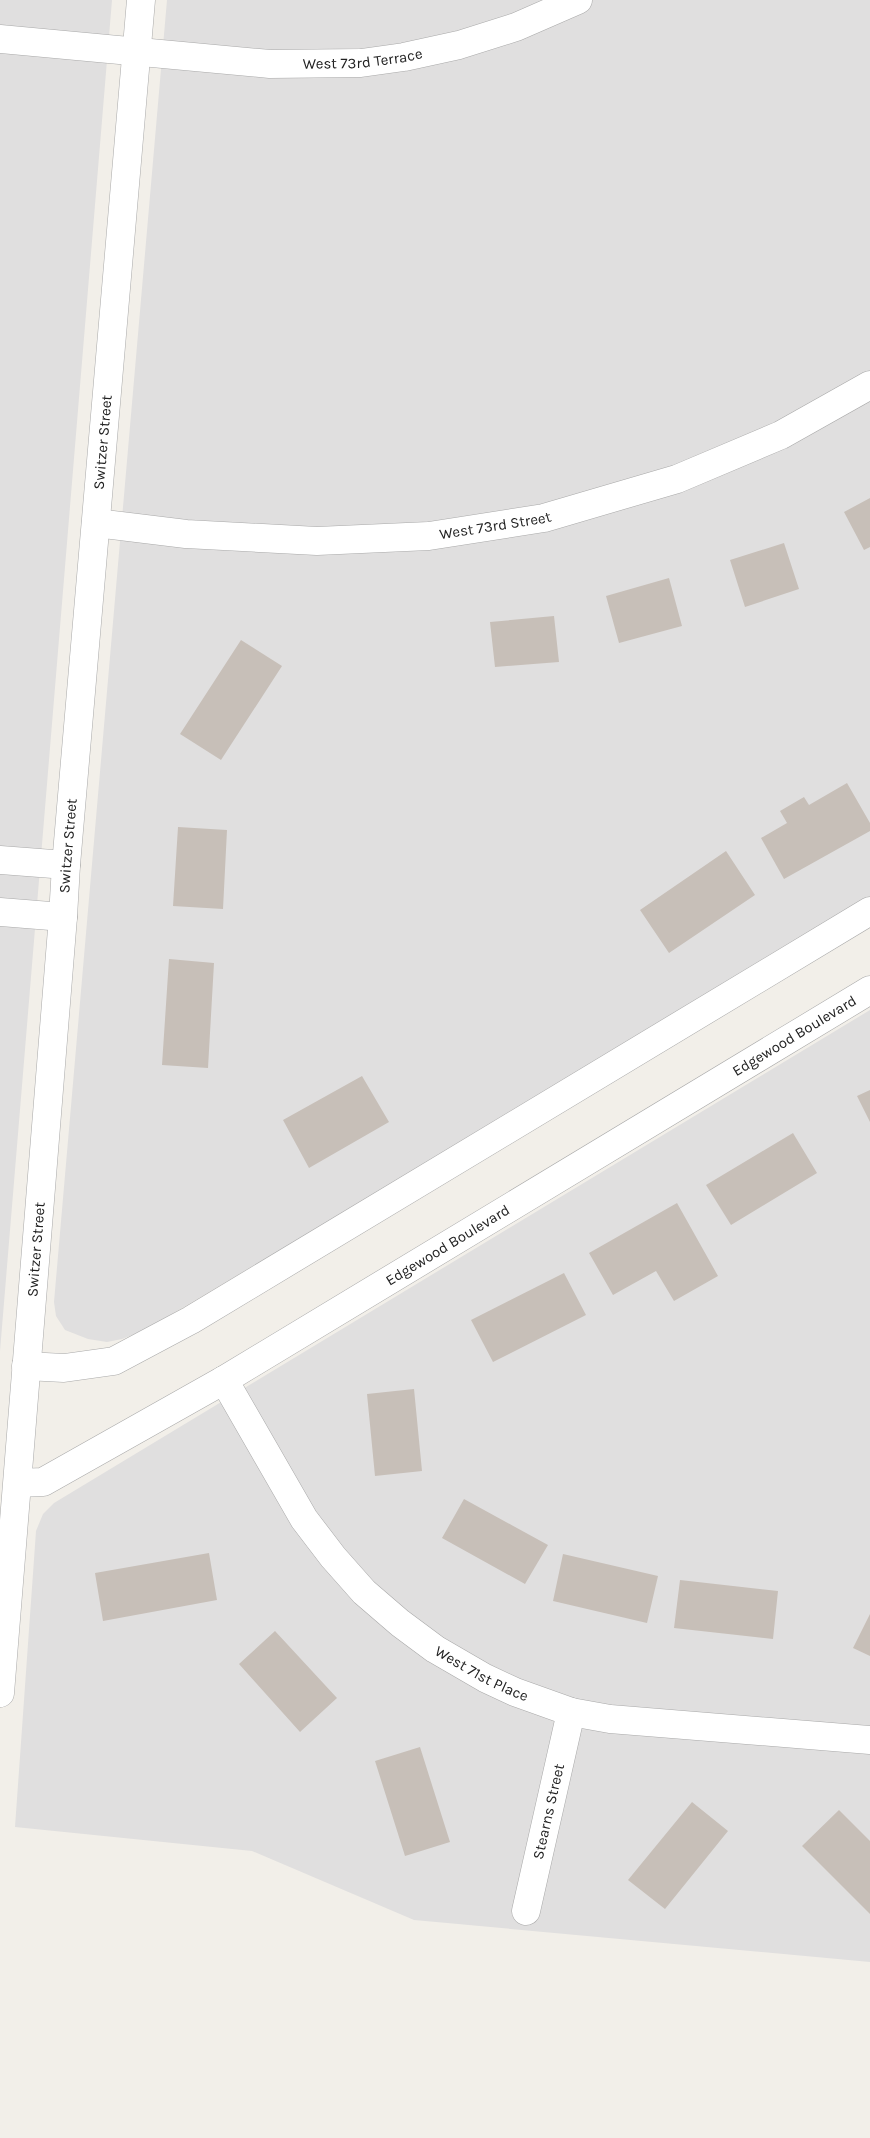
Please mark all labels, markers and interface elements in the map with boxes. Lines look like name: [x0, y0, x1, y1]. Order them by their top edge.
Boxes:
street label: West 73rd Terrace: [303, 44, 424, 73]
street label: Switzer Street: [90, 394, 116, 490]
street label: West 73rd Street: [438, 507, 554, 543]
street label: Switzer Street: [55, 797, 81, 894]
street label: Edgewood Boulevard: [729, 991, 860, 1080]
street label: Switzer Street: [23, 1201, 49, 1298]
street label: Edgewood Boulevard: [382, 1201, 513, 1289]
street label: West 71st Place: [432, 1642, 531, 1705]
street label: Stearns Street: [529, 1761, 568, 1861]

